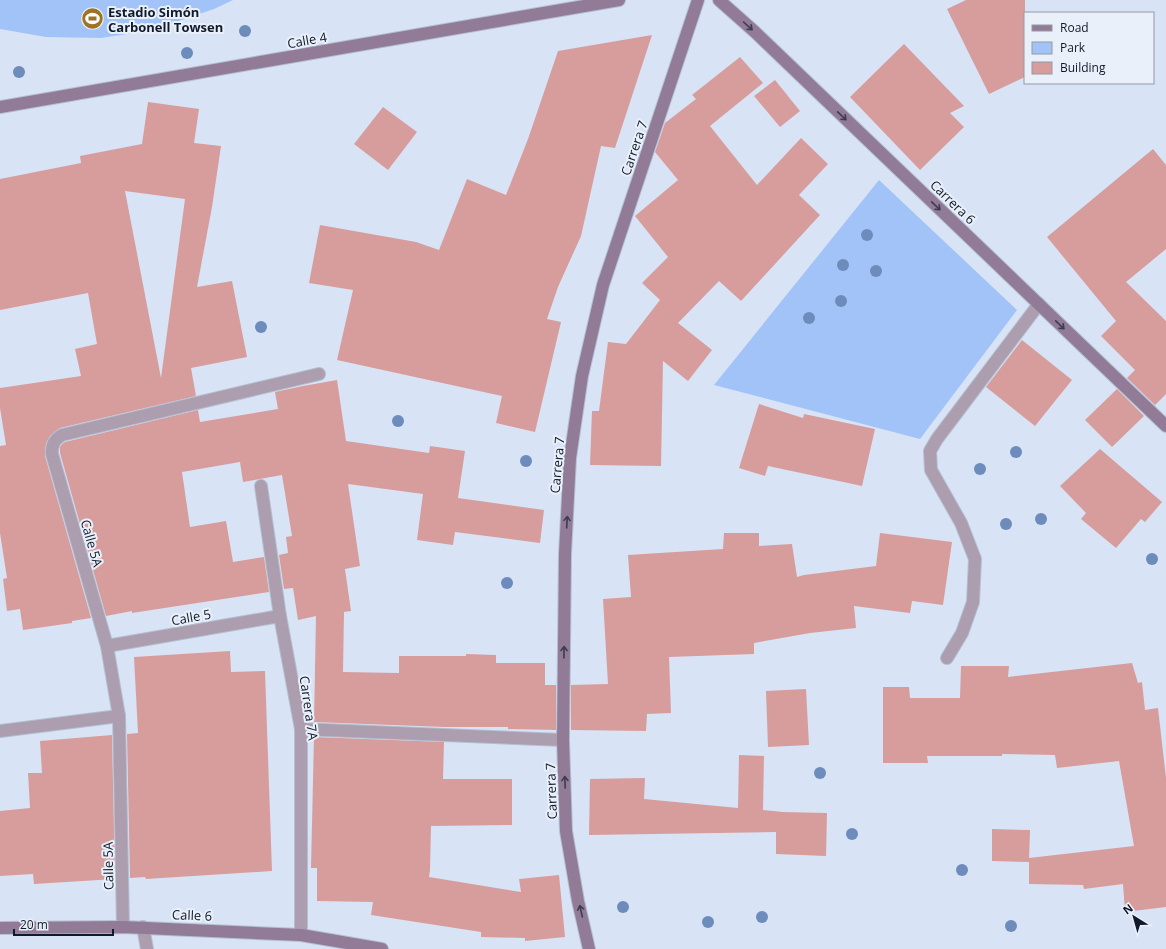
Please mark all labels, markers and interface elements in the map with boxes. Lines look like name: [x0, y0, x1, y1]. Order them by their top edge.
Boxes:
place label: Estadio Simón Carbonell Towsen: [108, 3, 223, 36]
sports icon: Estadio Simón Carbonell Towsen: [79, 6, 105, 32]
legend: [1024, 12, 1154, 84]
text: Road: [1060, 19, 1089, 36]
one-way arrow: [743, 22, 753, 31]
street label: Calle 4: [286, 28, 329, 52]
text: Park: [1060, 39, 1086, 56]
text: Building: [1060, 59, 1106, 76]
one-way arrow: [837, 111, 847, 121]
street label: Carrera 7: [616, 118, 652, 178]
street label: Carrera 6: [926, 176, 980, 228]
one-way arrow: [931, 201, 941, 211]
one-way arrow: [1055, 320, 1065, 329]
street label: Carrera 7: [546, 436, 568, 494]
one-way arrow: [563, 516, 570, 529]
street label: Calle 5A: [77, 517, 108, 569]
street label: Calle 5: [170, 605, 212, 629]
one-way arrow: [560, 646, 568, 659]
street label: Carrera 7A: [296, 675, 323, 742]
street label: Carrera 7: [541, 762, 561, 820]
one-way arrow: [561, 776, 568, 789]
street label: Calle 5A: [99, 841, 117, 890]
north arrow: [1114, 897, 1154, 937]
text: N: [1120, 900, 1136, 917]
street label: Calle 6: [172, 905, 212, 925]
one-way arrow: [576, 905, 584, 918]
scale bar: [14, 911, 113, 937]
text: 20 m: [20, 916, 48, 933]

